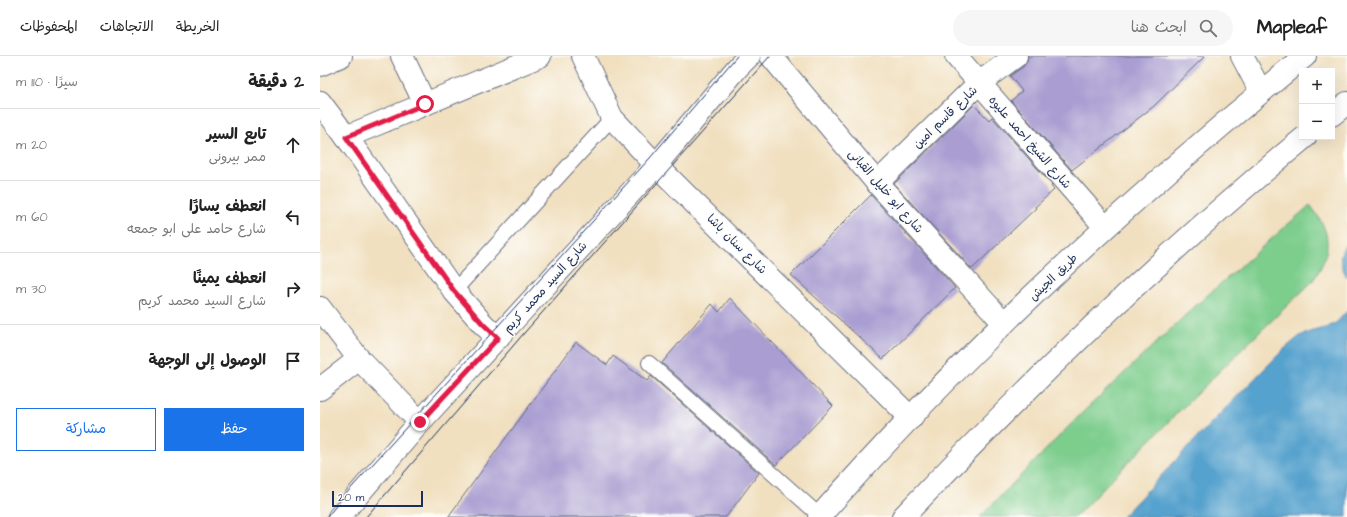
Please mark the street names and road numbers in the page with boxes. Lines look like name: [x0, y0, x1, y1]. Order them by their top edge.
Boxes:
street label: شارع قاسم امين: [909, 82, 981, 153]
street label: شارع الشيخ احمد عليوه: [984, 92, 1075, 193]
street label: شارع ابو خليل القبانى: [844, 146, 927, 237]
street label: شارع سنان باشا: [703, 210, 771, 278]
street label: شارع السيد محمد كريم: [500, 238, 591, 337]
street label: طريق الجيش: [1025, 250, 1081, 305]

